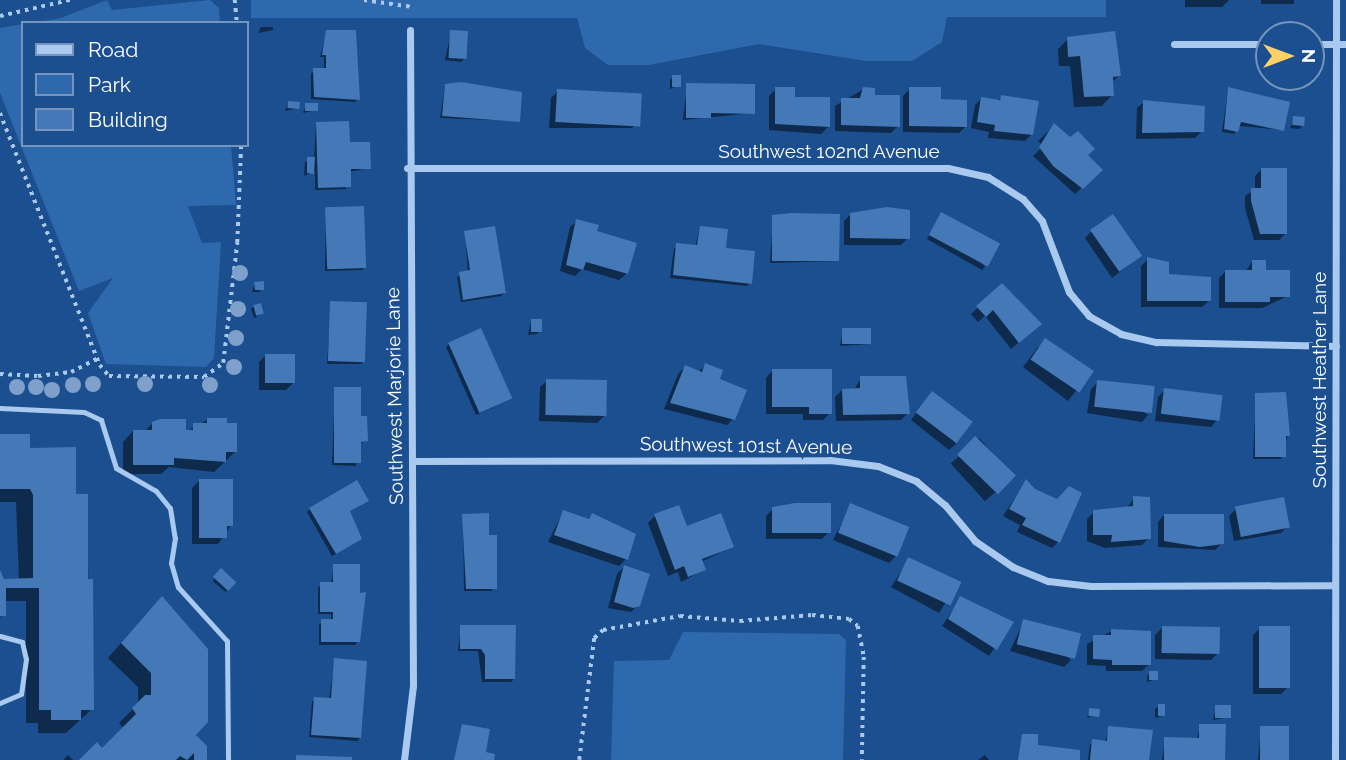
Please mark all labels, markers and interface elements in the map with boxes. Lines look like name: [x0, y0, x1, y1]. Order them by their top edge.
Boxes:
legend: [21, 21, 248, 147]
north arrow: [1255, 21, 1325, 91]
text: Road: [88, 37, 138, 62]
text: N: [1298, 49, 1320, 63]
text: Park: [88, 72, 131, 97]
text: Building: [88, 107, 168, 132]
street label: Southwest 102nd Avenue: [718, 141, 940, 163]
street label: Southwest Heather Lane: [1309, 271, 1331, 489]
street label: Southwest Marjorie Lane: [382, 287, 408, 505]
street label: Southwest 101st Avenue: [639, 433, 853, 459]

